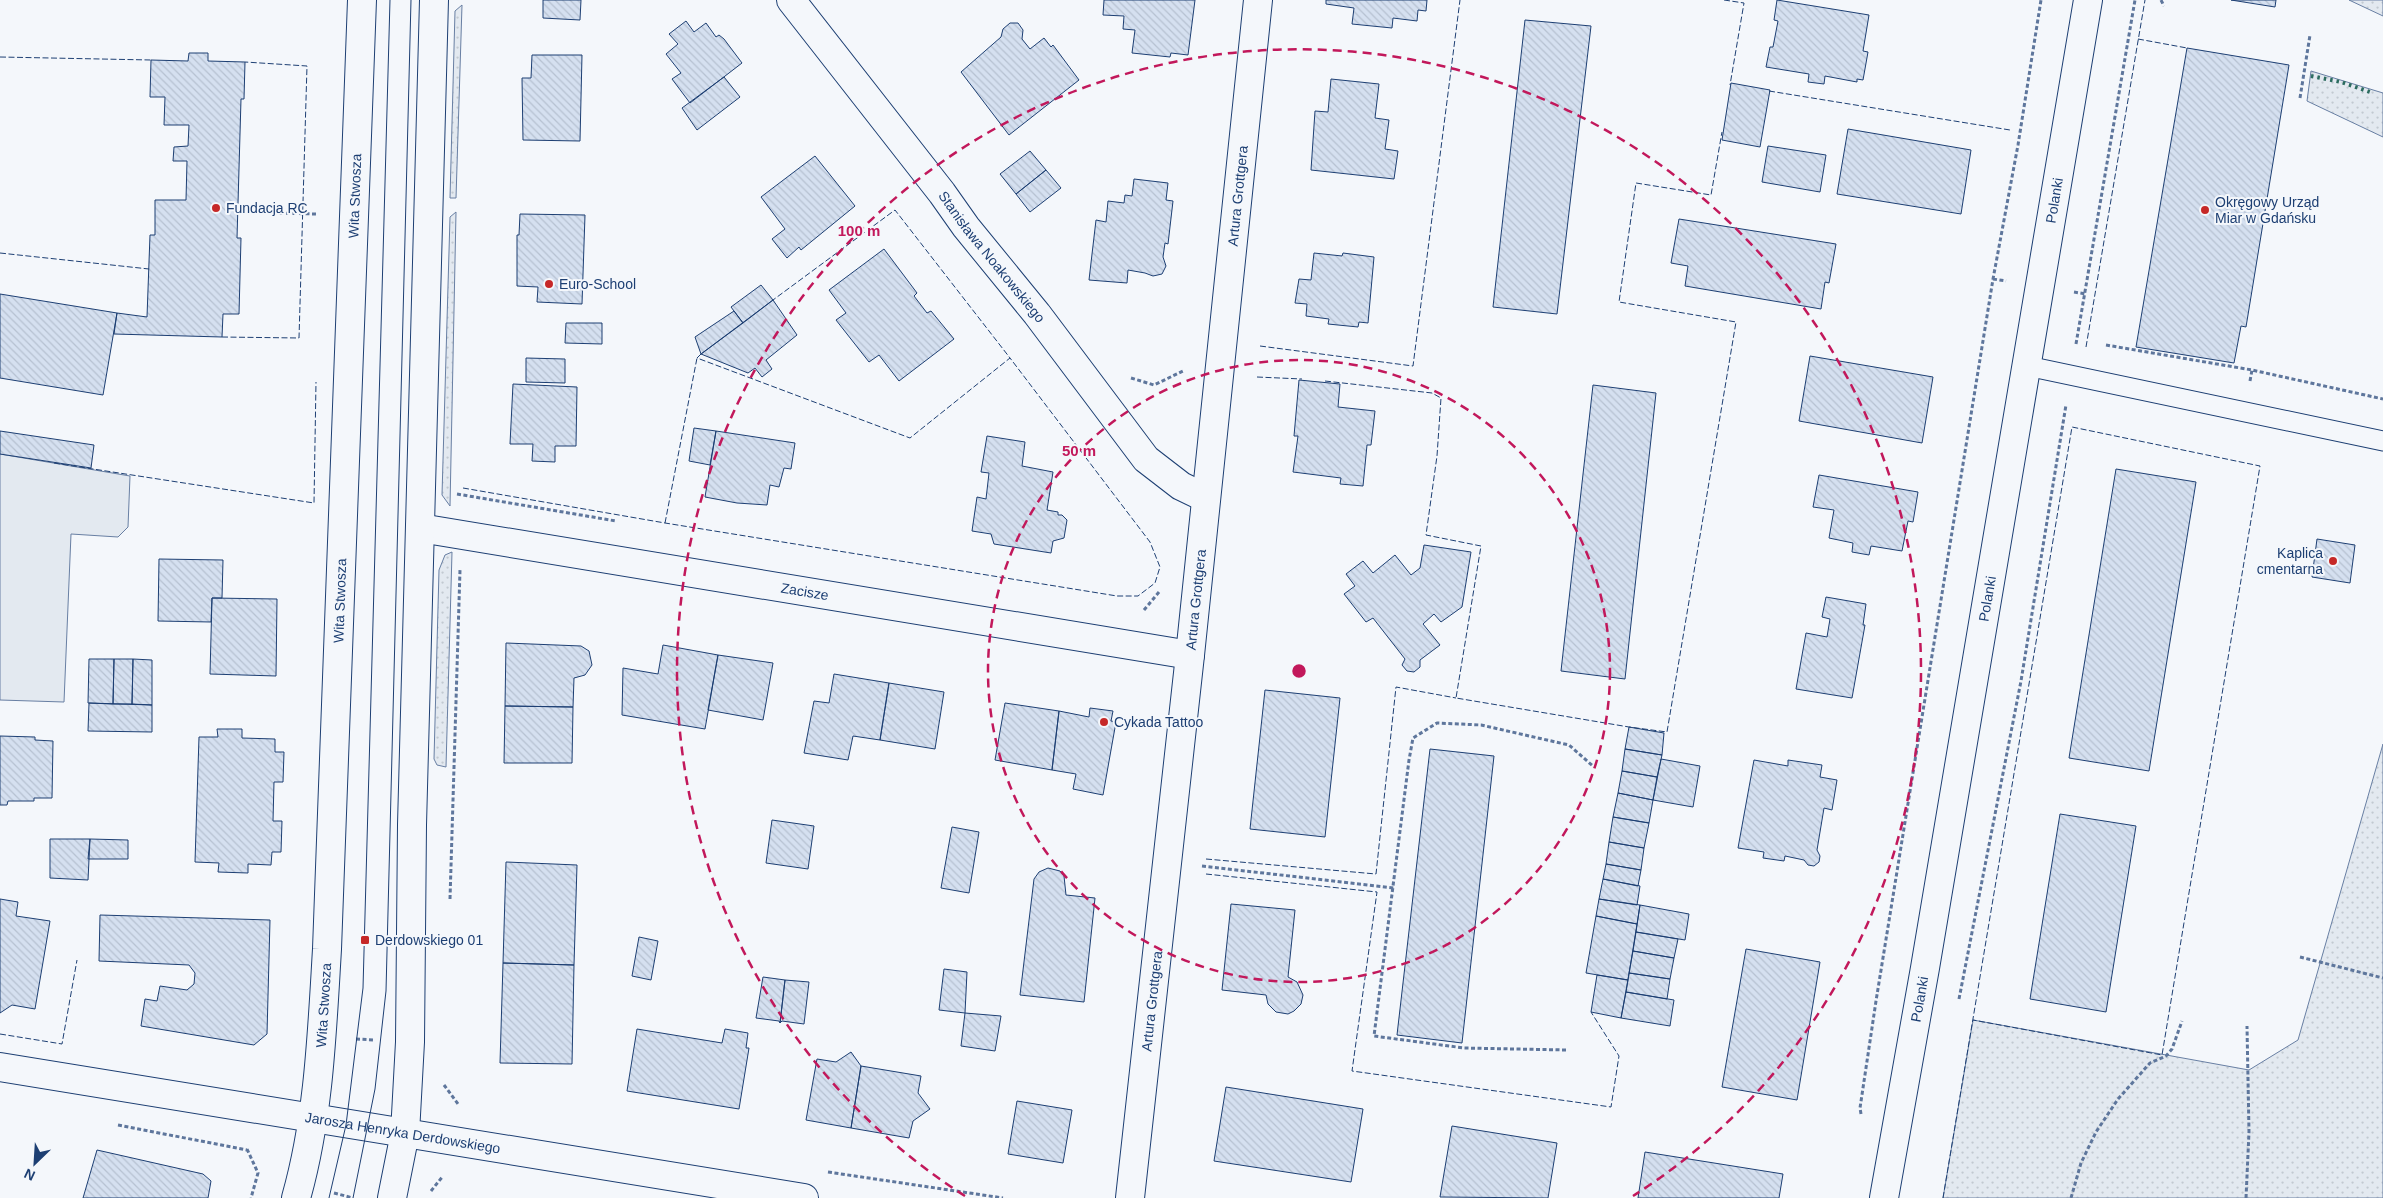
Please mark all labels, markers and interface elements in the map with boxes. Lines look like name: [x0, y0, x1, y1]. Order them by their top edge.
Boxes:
street label: Artura Grottgera: [1224, 144, 1251, 247]
street label: Wita Stwosza: [345, 153, 364, 239]
street label: Polanki: [2043, 176, 2066, 224]
street label: Stanisława Noakowskiego: [935, 188, 1049, 326]
place label: Okręgowy Urząd Miar w Gdańsku: [2215, 194, 2319, 226]
place label: Fundacja RC: [226, 200, 308, 216]
marker: Fundacja RC: [210, 202, 222, 214]
marker: Okręgowy Urząd Miar w Gdańsku: [2199, 204, 2211, 216]
text: 100 m: [838, 222, 880, 239]
place label: Euro-School: [559, 276, 636, 292]
marker: Euro-School: [543, 278, 555, 290]
text: 50 m: [1062, 442, 1096, 459]
place label: Kaplica cmentarna: [2257, 545, 2323, 577]
street label: Artura Grottgera: [1183, 548, 1209, 651]
marker: Kaplica cmentarna: [2327, 555, 2339, 567]
street label: Wita Stwosza: [330, 558, 349, 643]
street label: Polanki: [1975, 575, 1999, 623]
street label: Zacisze: [780, 580, 830, 603]
centre of rings: [1290, 662, 1308, 680]
place label: Cykada Tattoo: [1114, 714, 1203, 730]
marker: Cykada Tattoo: [1098, 716, 1110, 728]
place label: Derdowskiego 01: [375, 932, 483, 948]
marker: Derdowskiego 01: [359, 934, 371, 946]
street label: Artura Grottgera: [1138, 950, 1165, 1052]
street label: Wita Stwosza: [313, 962, 334, 1048]
street label: Polanki: [1908, 975, 1931, 1023]
street label: Jarosza Henryka Derdowskiego: [304, 1109, 502, 1156]
north arrow: [10, 1138, 60, 1188]
text: N: [22, 1165, 37, 1184]

